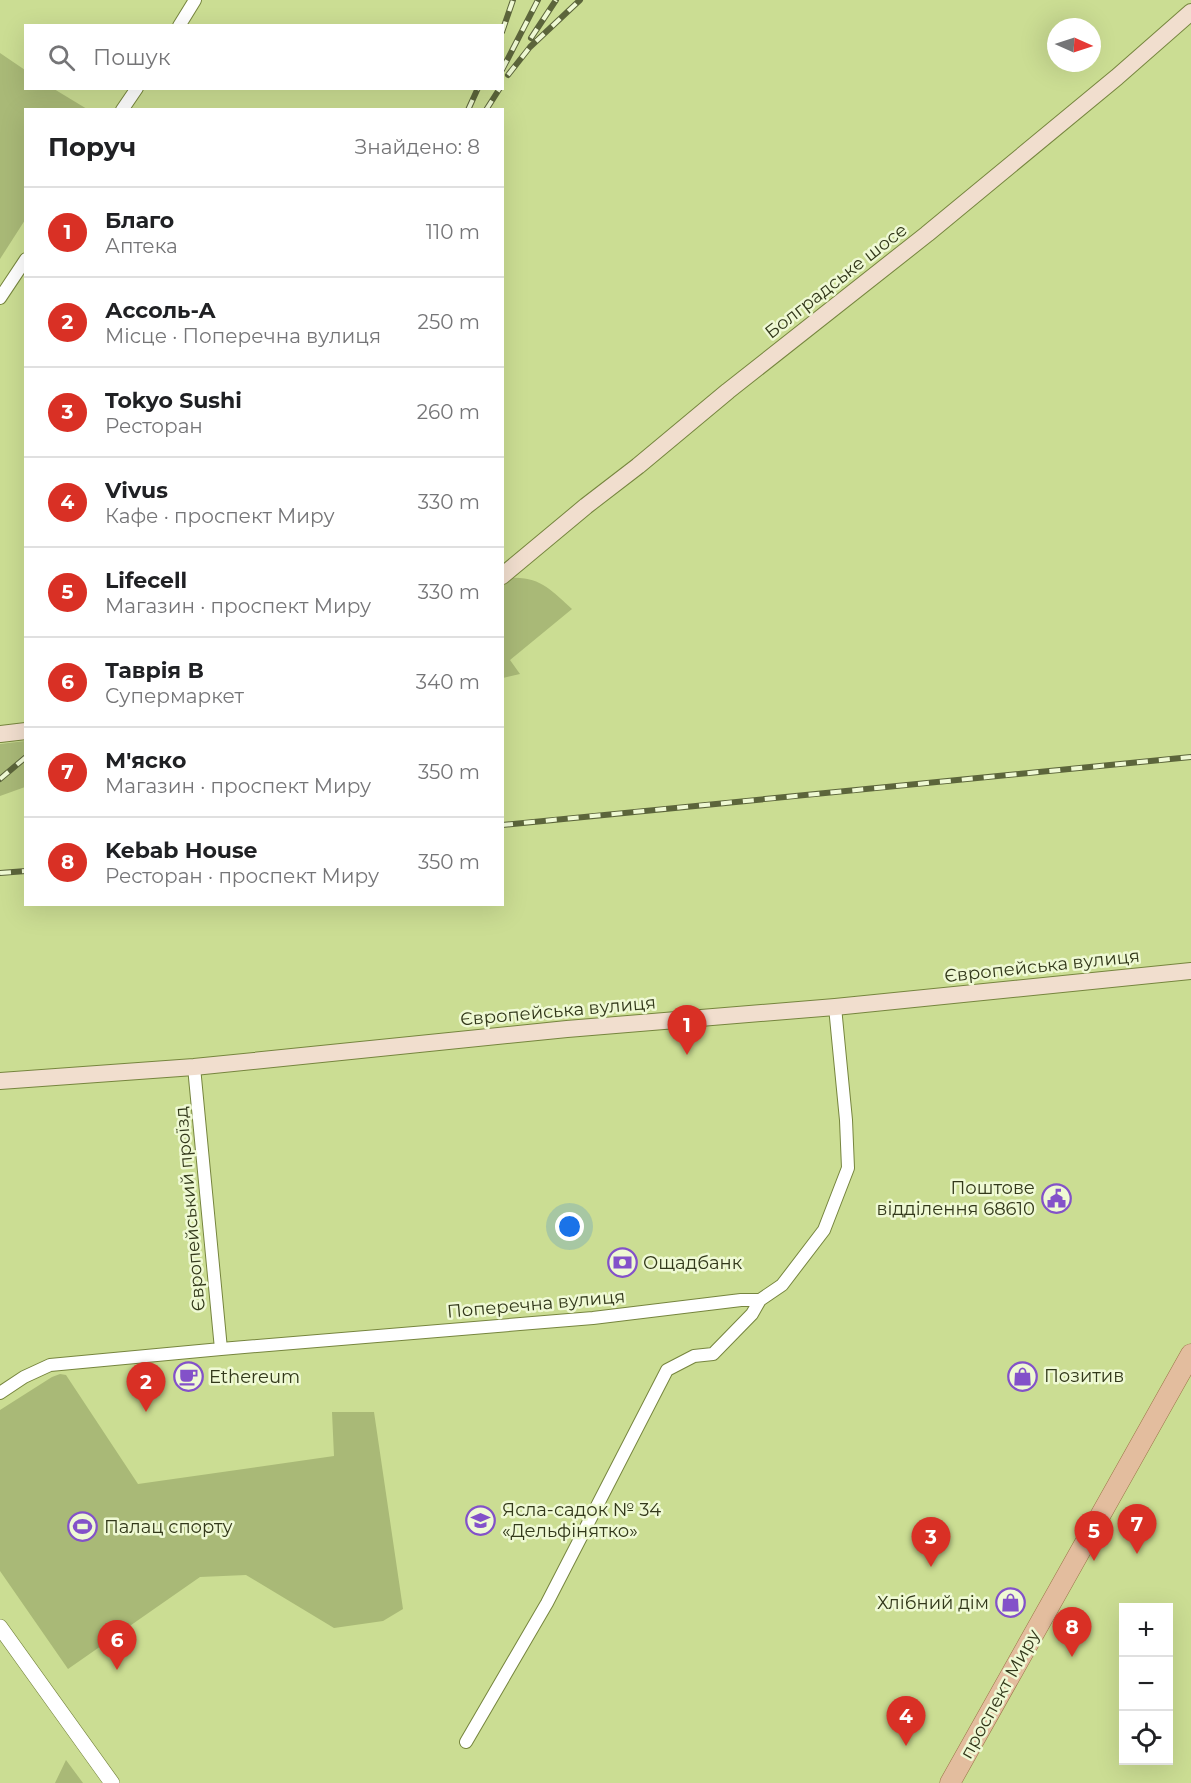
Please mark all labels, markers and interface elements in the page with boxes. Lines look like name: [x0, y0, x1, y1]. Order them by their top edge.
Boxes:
north arrow: [1047, 18, 1101, 72]
search box: [24, 24, 504, 90]
icon: search: [45, 41, 78, 74]
text: Пошук: [93, 44, 171, 71]
text: Поруч: [48, 131, 136, 163]
text: Знайдено: 8: [355, 135, 480, 159]
text: Благо: [105, 207, 174, 234]
street label: Болградське шосе: [761, 219, 911, 343]
text: 1: [64, 220, 71, 244]
text: 110 m: [426, 220, 480, 244]
text: Аптека: [105, 234, 178, 258]
text: Ассоль-А: [105, 297, 216, 324]
text: 2: [62, 310, 73, 334]
text: 250 m: [418, 310, 480, 334]
text: Місце · Поперечна вулиця: [105, 324, 381, 348]
text: Tokyo Sushi: [105, 387, 242, 414]
text: 3: [62, 400, 73, 424]
text: 260 m: [417, 400, 480, 424]
text: Ресторан: [105, 414, 203, 438]
text: Vivus: [105, 477, 168, 504]
text: 4: [61, 490, 74, 514]
text: 330 m: [418, 490, 480, 514]
text: Кафе · проспект Миру: [105, 504, 335, 528]
text: Lifecell: [105, 567, 187, 594]
text: 5: [62, 580, 73, 604]
text: 330 m: [418, 580, 480, 604]
text: Магазин · проспект Миру: [105, 594, 371, 618]
text: Таврія В: [105, 657, 204, 684]
text: 6: [61, 670, 74, 694]
text: 340 m: [416, 670, 480, 694]
text: Супермаркет: [105, 684, 244, 708]
text: М'яско: [105, 747, 186, 774]
text: 7: [61, 760, 74, 784]
text: 350 m: [418, 760, 480, 784]
text: Магазин · проспект Миру: [105, 774, 371, 798]
text: Kebab House: [105, 837, 258, 864]
text: 8: [61, 850, 74, 874]
text: 350 m: [418, 850, 480, 874]
text: Ресторан · проспект Миру: [105, 864, 379, 888]
street label: Європейська вулиця: [943, 945, 1141, 987]
street label: Європейська вулиця: [459, 991, 657, 1031]
pin: 1: [668, 1006, 706, 1055]
street label: Європейський проїзд: [170, 1105, 210, 1312]
place label: Поштове відділення 68610: [877, 1177, 1035, 1220]
public building icon: Поштове відділення 68610: [1040, 1182, 1072, 1214]
your location: [555, 1212, 584, 1241]
bank icon: Ощадбанк: [606, 1247, 638, 1279]
place label: Ощадбанк: [643, 1252, 743, 1274]
street label: Поперечна вулиця: [446, 1285, 626, 1323]
shop icon: Позитив: [1007, 1360, 1039, 1392]
cafe icon: Ethereum: [172, 1361, 204, 1393]
pin: 2: [126, 1362, 166, 1412]
place label: Позитив: [1044, 1365, 1124, 1387]
place label: Ethereum: [209, 1366, 300, 1388]
place label: Ясла-садок № 34 «Дельфінятко»: [502, 1499, 661, 1542]
school or university icon: Ясла-садок № 34 «Дельфінятко»: [465, 1504, 497, 1536]
pin: 7: [1118, 1504, 1156, 1554]
sports icon: Палац спорту: [67, 1511, 99, 1543]
pin: 5: [1074, 1512, 1114, 1561]
place label: Палац спорту: [104, 1516, 233, 1538]
pin: 3: [912, 1518, 950, 1567]
shop icon: Хлібний дім: [994, 1587, 1026, 1619]
place label: Хлібний дім: [877, 1592, 989, 1614]
map controls: [1119, 1603, 1173, 1765]
button: +: [1119, 1603, 1173, 1657]
pin: 8: [1052, 1608, 1092, 1657]
pin: 6: [98, 1620, 136, 1670]
street label: проспект Миру: [955, 1625, 1045, 1763]
button: −: [1119, 1657, 1173, 1711]
pin: 4: [886, 1696, 926, 1746]
button: locate: [1119, 1711, 1173, 1765]

